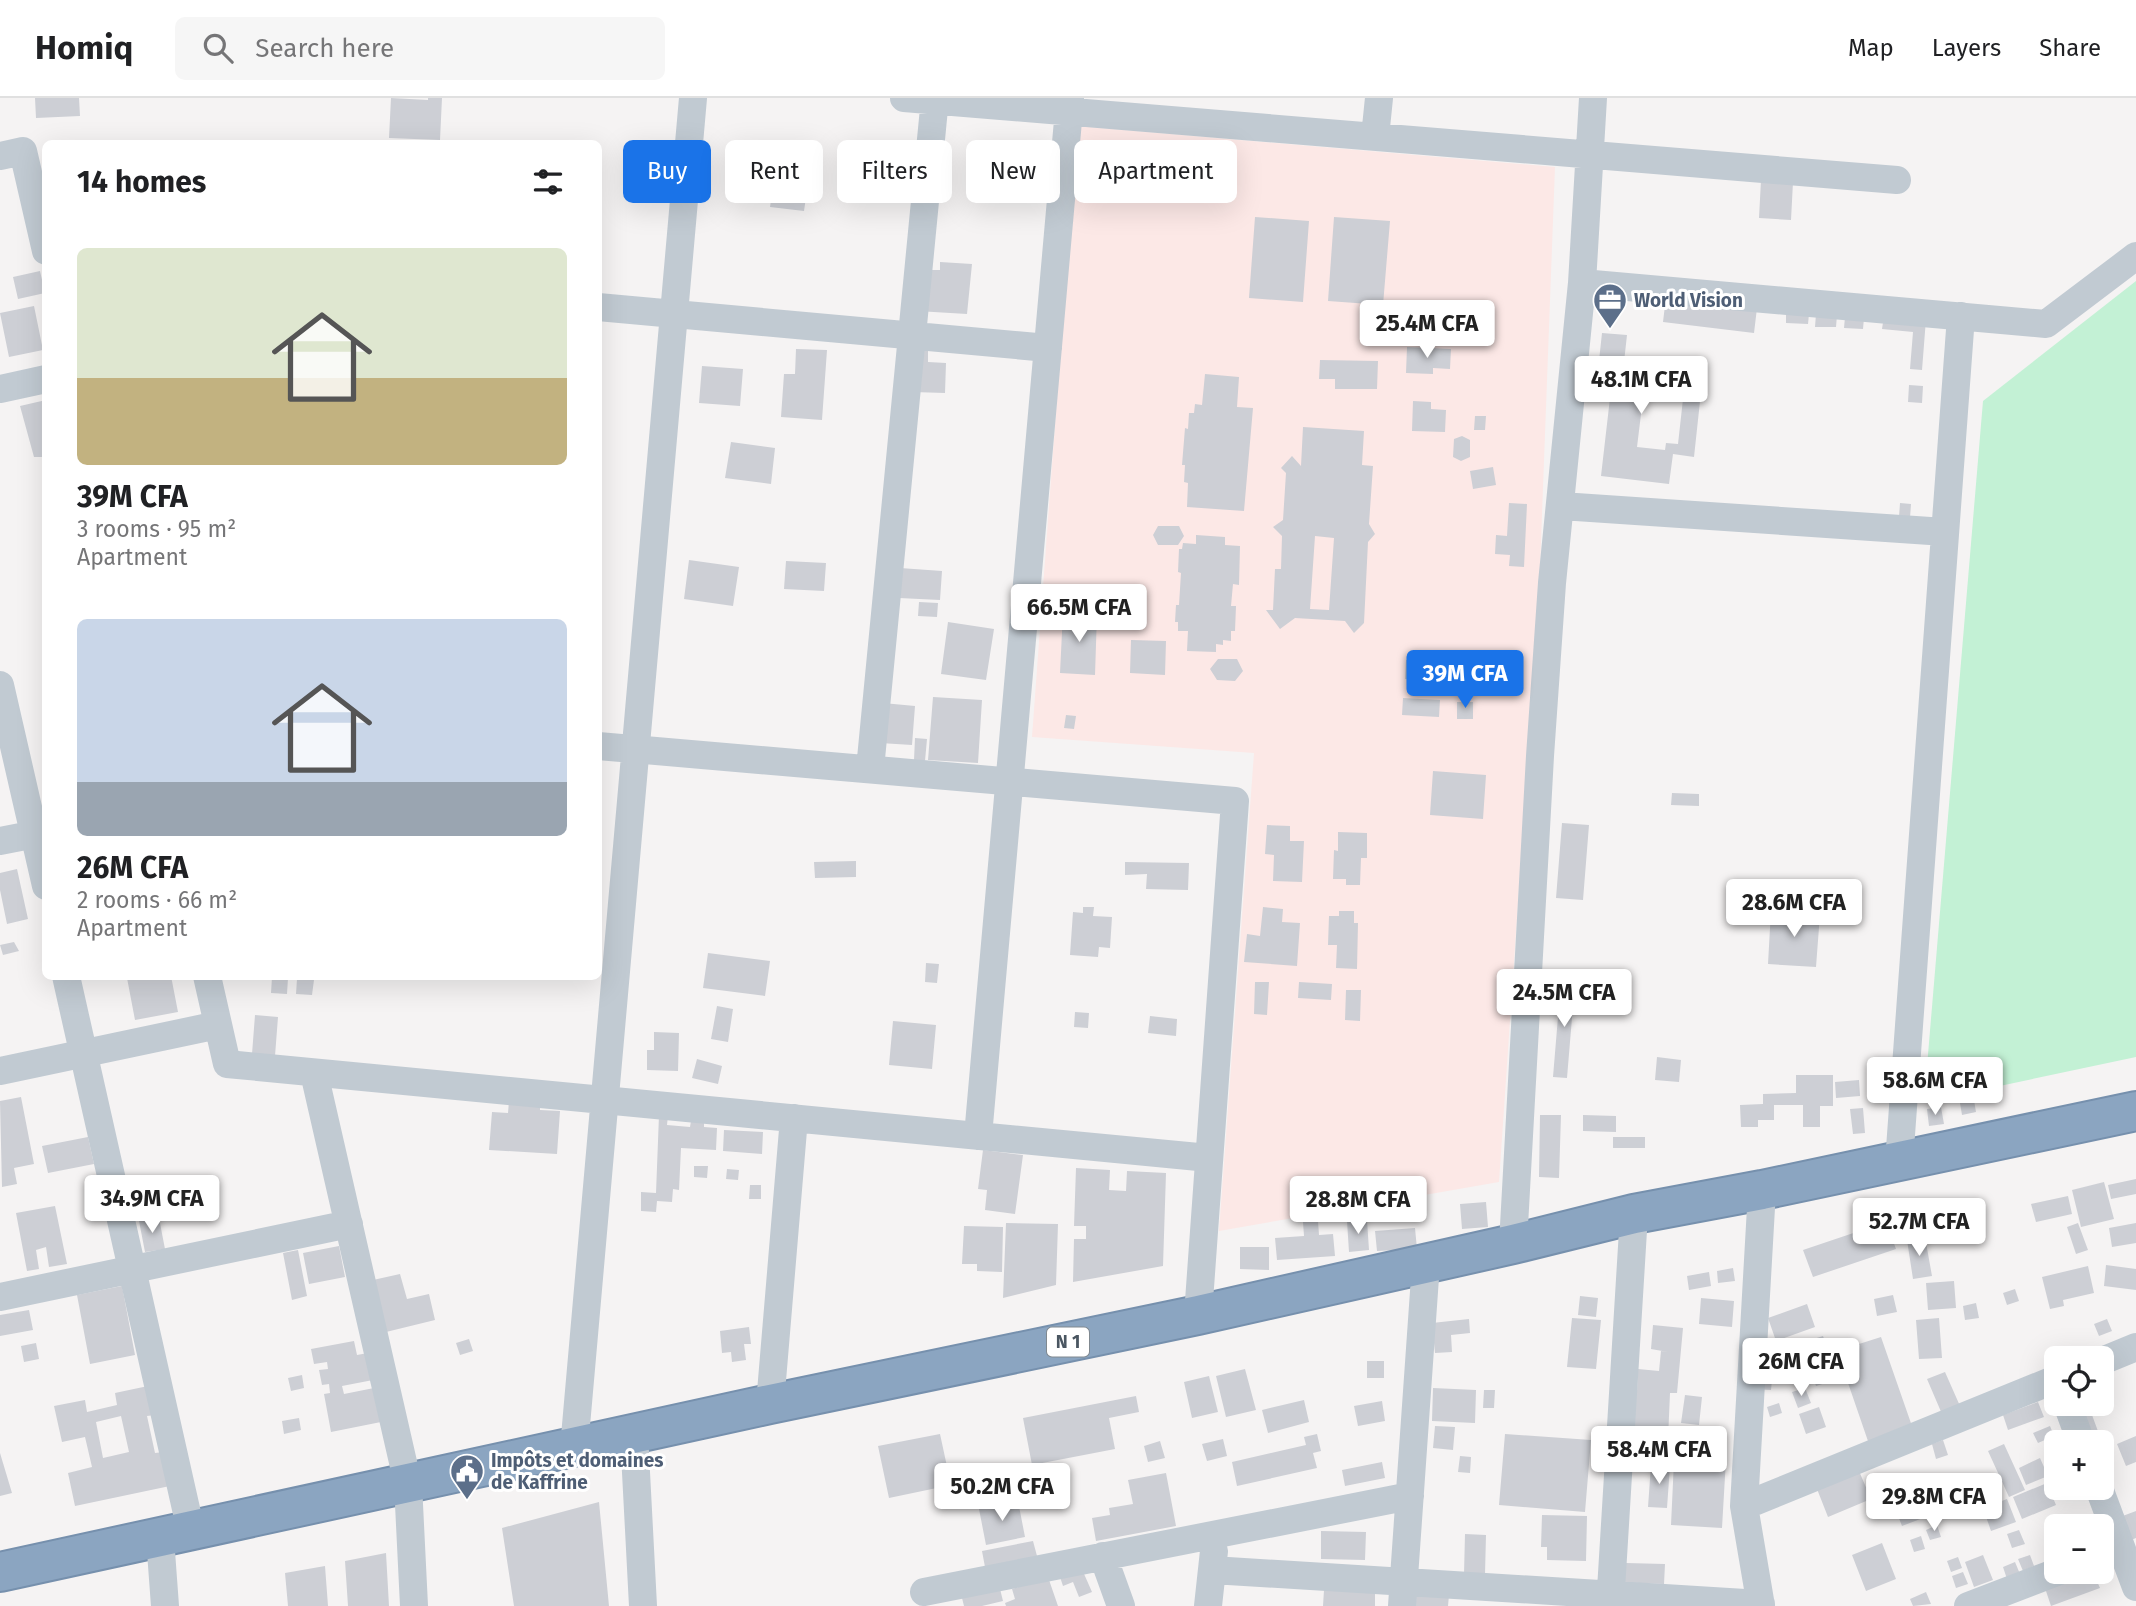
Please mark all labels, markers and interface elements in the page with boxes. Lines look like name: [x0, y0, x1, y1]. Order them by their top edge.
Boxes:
search box: [175, 17, 665, 80]
text: Homiq: [35, 28, 133, 68]
icon: search: [199, 29, 237, 67]
text: Search here: [255, 33, 394, 64]
text: Map: [1848, 34, 1894, 62]
text: Layers: [1932, 34, 2001, 62]
text: Share: [2039, 34, 2101, 62]
chip: Buy: [623, 140, 711, 203]
chip: Rent: [725, 140, 823, 203]
chip: Filters: [837, 140, 952, 203]
chip: New: [966, 140, 1060, 203]
chip: Apartment: [1074, 140, 1237, 203]
icon: filters: [529, 163, 567, 201]
text: 14 homes: [77, 164, 206, 200]
office icon: World Vision: [1591, 281, 1629, 330]
place label: World Vision: [1634, 289, 1743, 312]
icon: home: [259, 294, 385, 420]
pin: 25.4M CFA: [1347, 300, 1507, 360]
text: 25.4M CFA: [1376, 309, 1478, 337]
pin: 48.1M CFA: [1561, 356, 1721, 416]
text: 48.1M CFA: [1591, 365, 1691, 393]
text: 39M CFA: [77, 479, 188, 515]
text: 3 rooms · 95 m²: [77, 515, 236, 543]
text: Apartment: [77, 543, 187, 571]
pin: 66.5M CFA: [999, 584, 1159, 644]
text: 66.5M CFA: [1027, 593, 1131, 621]
pin: 39M CFA: [1400, 650, 1530, 710]
text: 39M CFA: [1423, 659, 1507, 687]
icon: home: [259, 665, 385, 791]
text: 26M CFA: [77, 850, 188, 886]
pin: 28.6M CFA: [1714, 880, 1874, 939]
text: 2 rooms · 66 m²: [77, 886, 237, 914]
text: 28.6M CFA: [1742, 888, 1846, 916]
text: Apartment: [77, 914, 187, 942]
pin: 24.5M CFA: [1484, 970, 1644, 1029]
text: 24.5M CFA: [1513, 978, 1615, 1006]
pin: 58.6M CFA: [1855, 1058, 2015, 1117]
text: 58.6M CFA: [1883, 1066, 1987, 1094]
pin: 34.9M CFA: [72, 1176, 232, 1235]
pin: 28.8M CFA: [1278, 1176, 1438, 1236]
text: 34.9M CFA: [100, 1184, 204, 1212]
text: 28.8M CFA: [1306, 1185, 1410, 1213]
pin: 52.7M CFA: [1839, 1198, 1999, 1258]
text: 52.7M CFA: [1869, 1207, 1969, 1235]
road number: N 1: [1047, 1328, 1089, 1357]
pin: 26M CFA: [1736, 1338, 1866, 1398]
map controls: [2044, 1346, 2114, 1584]
button: locate: [2044, 1346, 2114, 1416]
text: 26M CFA: [1758, 1347, 1844, 1375]
pin: 58.4M CFA: [1579, 1426, 1739, 1486]
button: +: [2044, 1430, 2114, 1500]
text: 58.4M CFA: [1607, 1435, 1711, 1463]
place label: Impôts et domaines de Kaffrine: [491, 1449, 663, 1494]
public building icon: Impôts et domaines de Kaffrine: [448, 1452, 486, 1501]
pin: 50.2M CFA: [922, 1464, 1082, 1523]
text: 50.2M CFA: [950, 1472, 1054, 1500]
pin: 29.8M CFA: [1854, 1474, 2014, 1533]
text: 29.8M CFA: [1882, 1482, 1986, 1510]
button: −: [2044, 1514, 2114, 1584]

